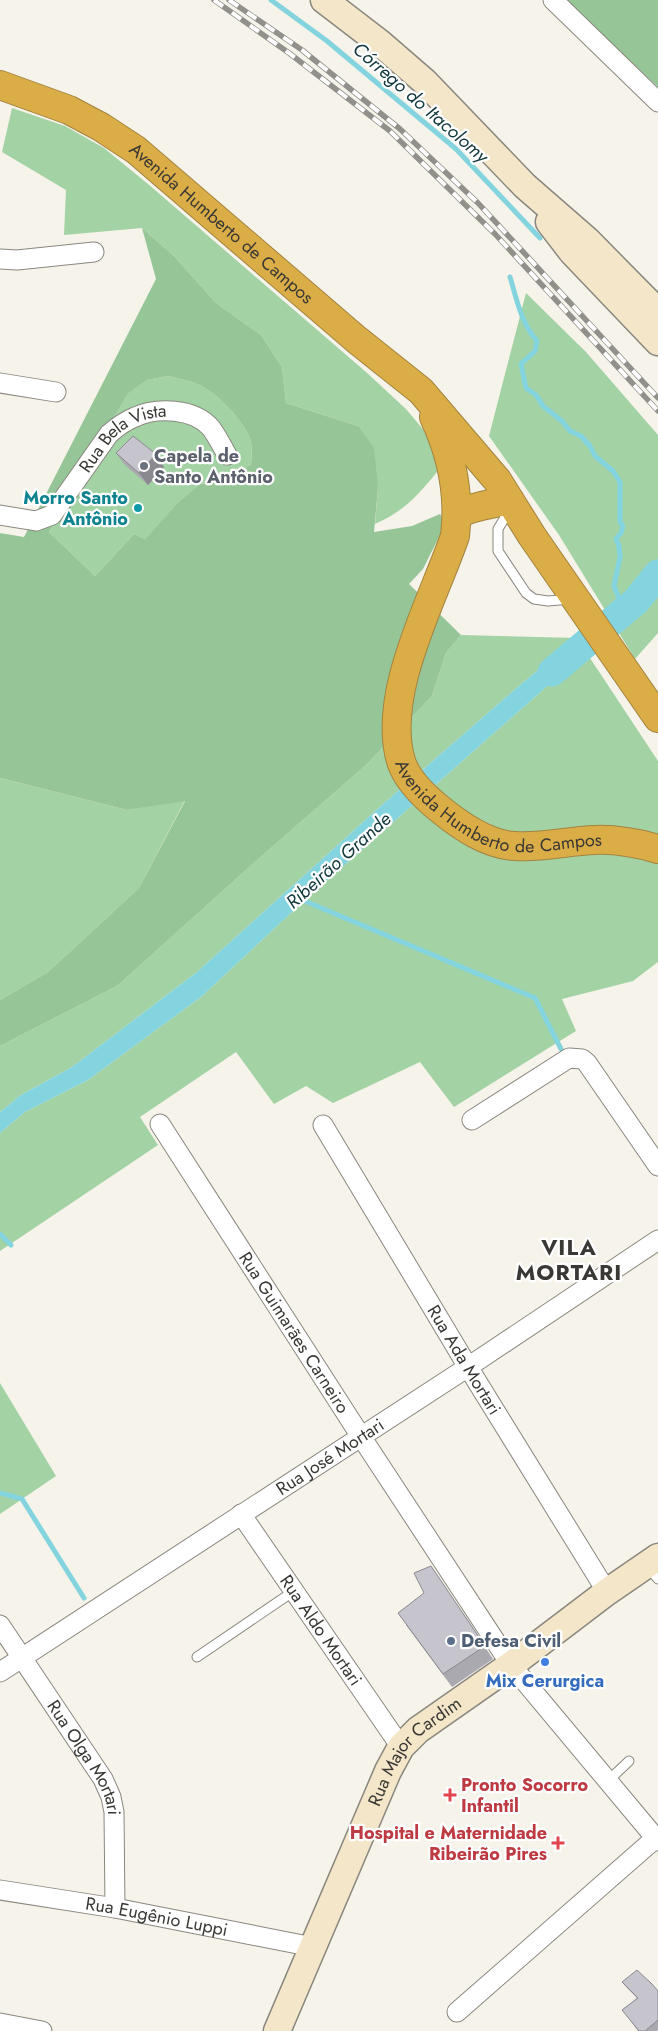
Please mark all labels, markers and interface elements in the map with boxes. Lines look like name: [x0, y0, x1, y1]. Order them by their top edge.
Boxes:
water label: Córrego do Itacolomy: [347, 36, 496, 170]
street label: Avenida Humberto de Campos: [124, 137, 319, 310]
street label: Rua Bela Vista: [73, 398, 167, 478]
place label: Capela de Santo Antônio: [154, 443, 273, 490]
marker: Capela de Santo Antônio: [138, 460, 150, 472]
place label: Morro Santo Antônio: [23, 485, 128, 532]
marker: Morro Santo Antônio: [132, 502, 144, 514]
street label: Avenida Humberto de Campos: [389, 756, 602, 859]
water label: Ribeirão Grande: [280, 805, 397, 915]
district label: VILA MORTARI: [516, 1231, 622, 1288]
street label: Rua Guimarães Carneiro: [232, 1247, 356, 1419]
street label: Rua Ada Mortari: [421, 1300, 507, 1420]
street label: Rua José Mortari: [271, 1412, 389, 1502]
street label: Rua Aldo Mortari: [273, 1569, 368, 1691]
place label: Defesa Civil: [461, 1628, 561, 1654]
marker: Defesa Civil: [445, 1635, 457, 1647]
marker: Mix Cerurgica: [539, 1656, 551, 1668]
place label: Mix Cerurgica: [486, 1668, 604, 1694]
street label: Rua Major Cardim: [361, 1690, 467, 1810]
street label: Rua Olga Mortari: [41, 1695, 127, 1815]
place label: Pronto Socorro Infantil: [461, 1772, 589, 1819]
marker: Pronto Socorro Infantil: [443, 1788, 457, 1802]
place label: Hospital e Maternidade Ribeirão Pires: [350, 1820, 547, 1867]
marker: Hospital e Maternidade Ribeirão Pires: [551, 1836, 565, 1850]
street label: Rua Eugênio Luppi: [84, 1891, 230, 1943]

